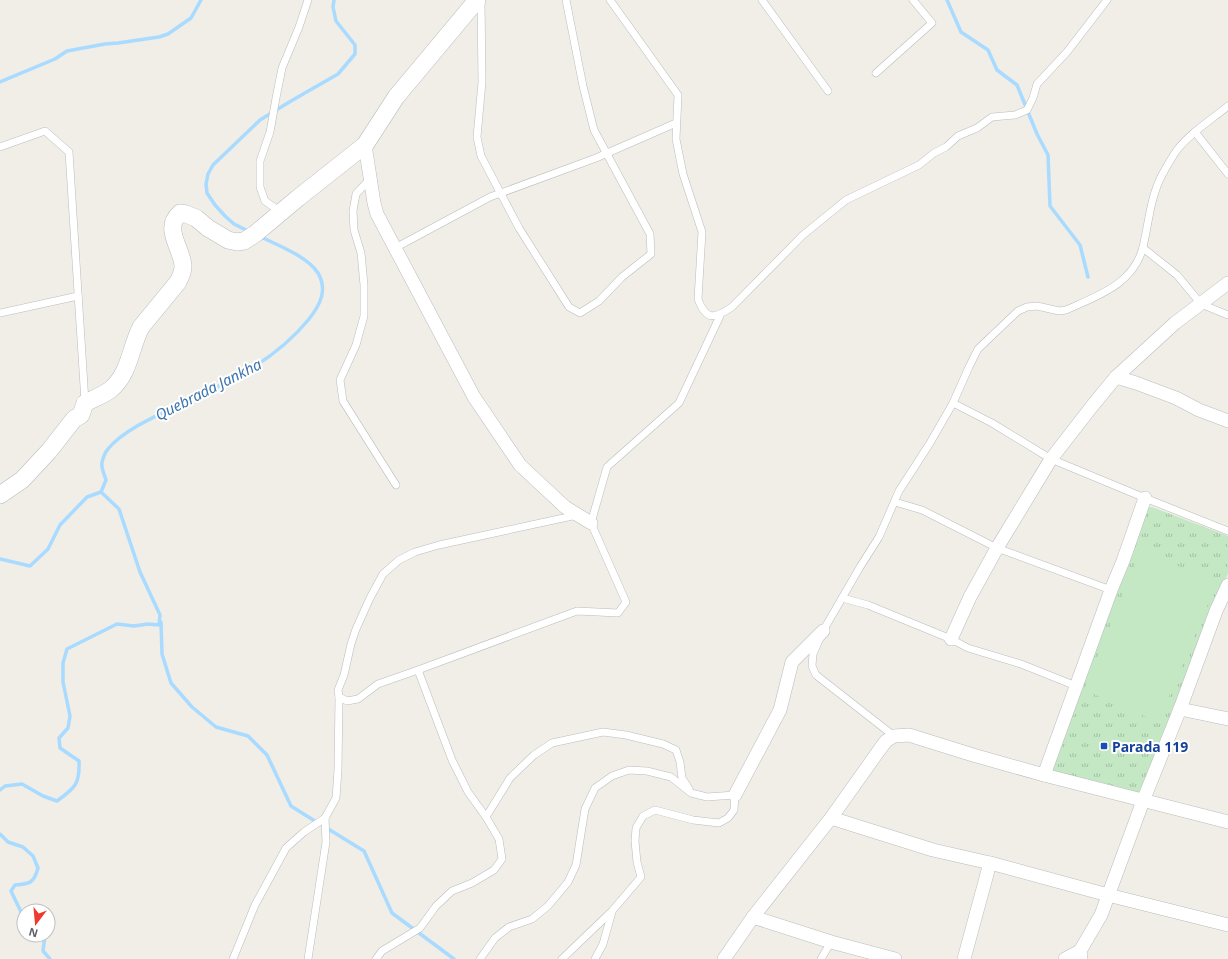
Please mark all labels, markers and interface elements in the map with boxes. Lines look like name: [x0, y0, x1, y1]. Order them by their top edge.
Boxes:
water label: Quebrada Jankha: [151, 353, 265, 424]
place label: Parada 119: [1112, 737, 1188, 756]
marker: Parada 119: [1099, 741, 1109, 751]
north arrow: [16, 903, 56, 943]
text: N: [27, 925, 39, 942]

